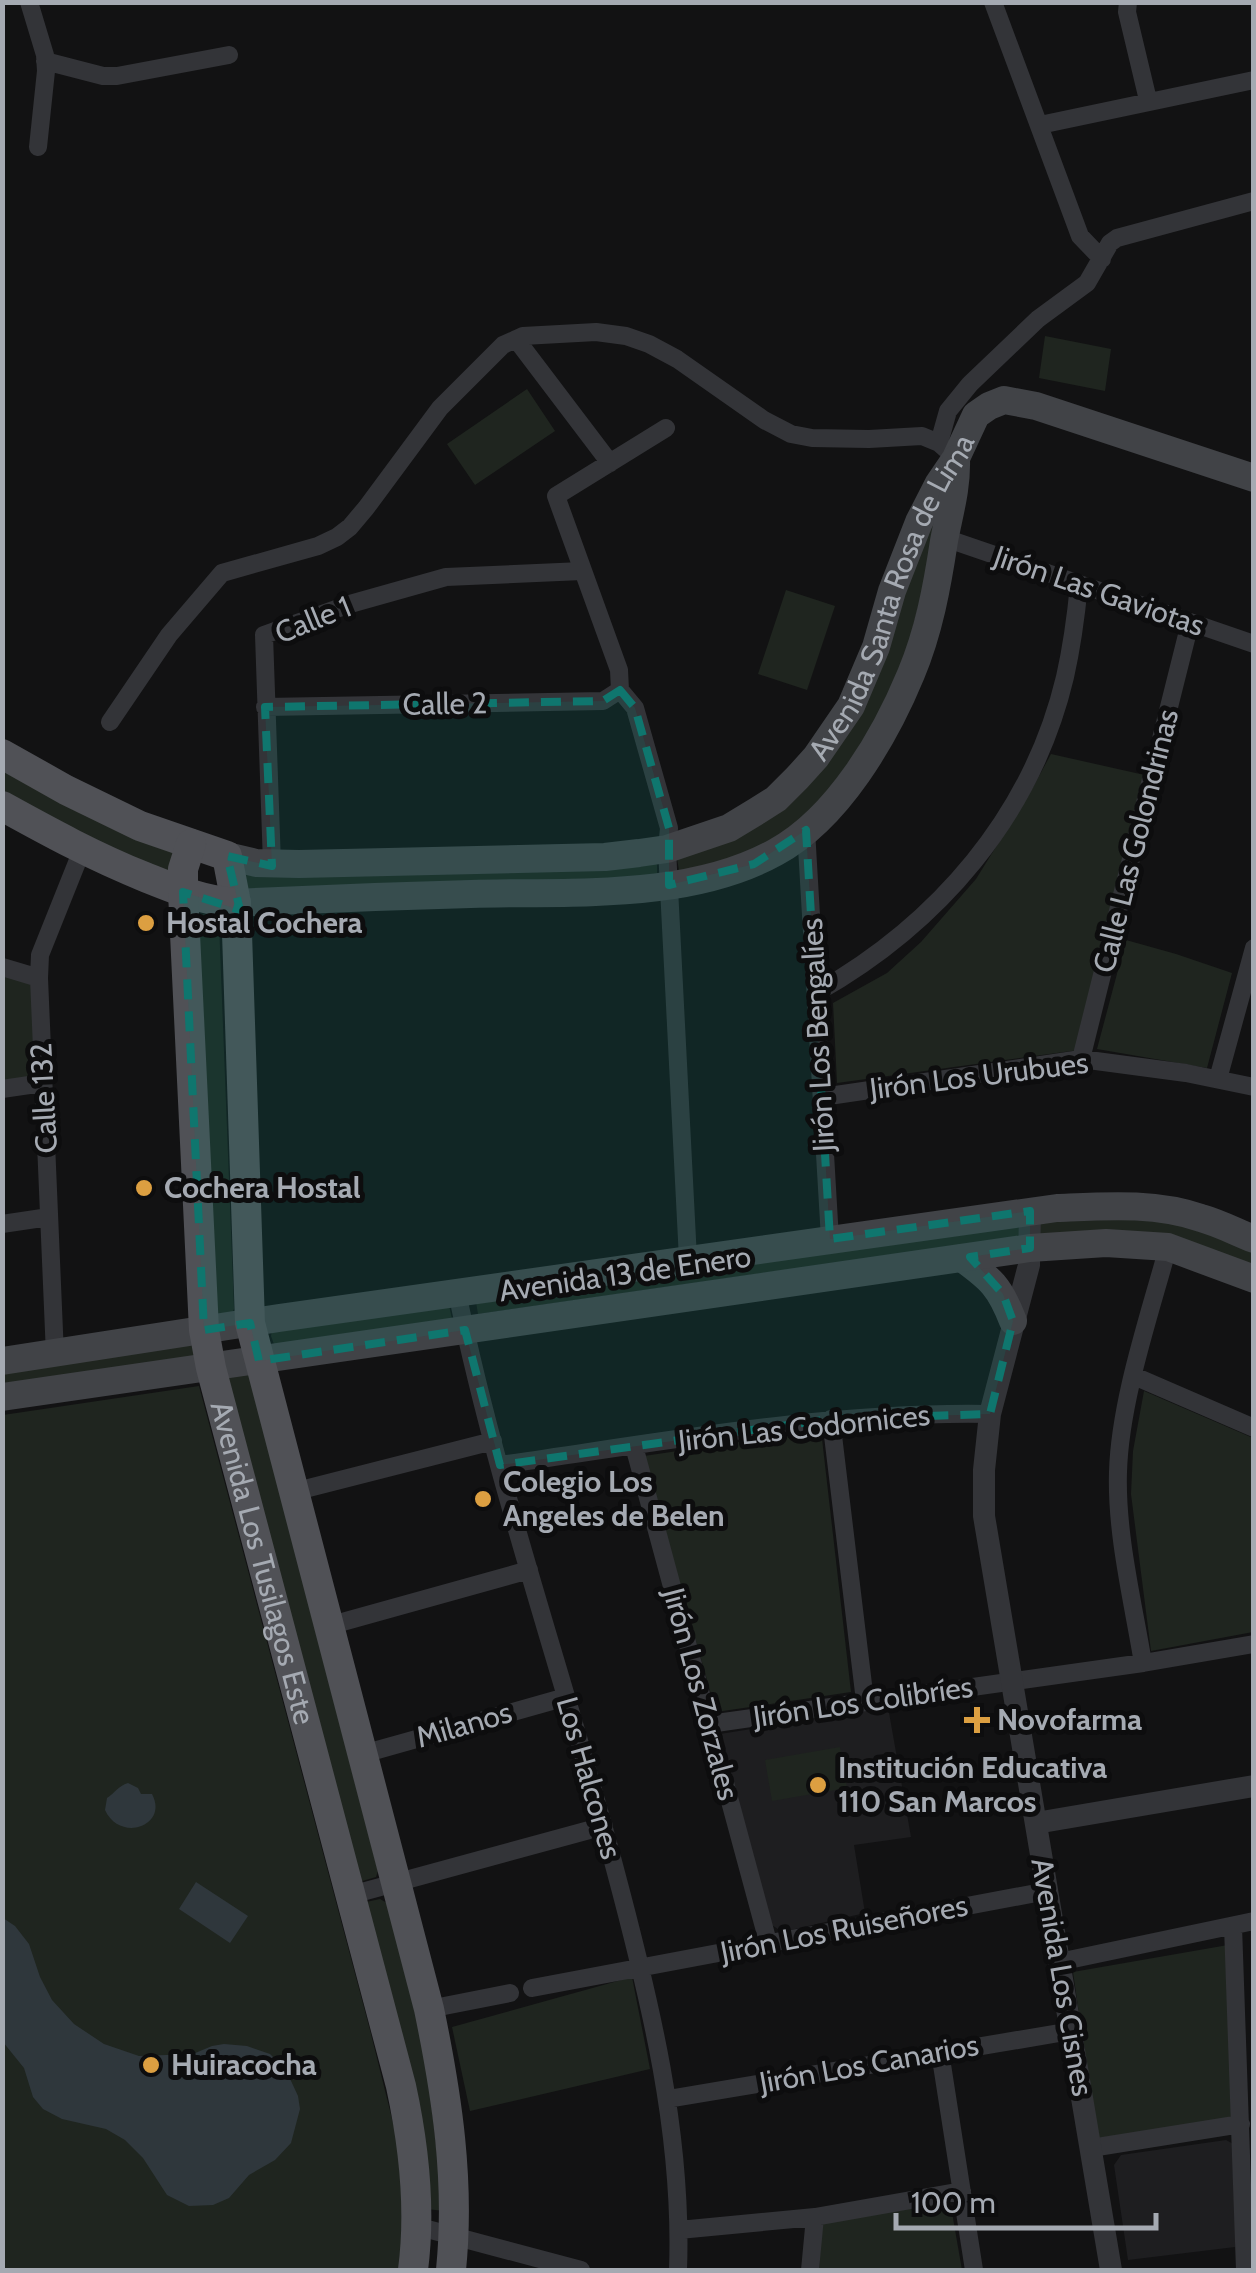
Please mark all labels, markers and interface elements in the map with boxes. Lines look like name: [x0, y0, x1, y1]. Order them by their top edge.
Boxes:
street label: Avenida Santa Rosa de Lima: [800, 428, 983, 768]
street label: Jirón Las Gaviotas: [988, 537, 1209, 644]
street label: Calle 1: [269, 588, 356, 651]
street label: Calle 2: [402, 684, 488, 723]
street label: Calle Las Golondrinas: [1085, 705, 1186, 977]
place label: Hostal Cochera: [166, 904, 363, 941]
marker: Hostal Cochera: [135, 912, 157, 934]
street label: Jirón Los Bengalíes: [793, 917, 842, 1154]
street label: Calle 132: [22, 1042, 65, 1154]
street label: Jirón Los Urubues: [867, 1044, 1090, 1107]
place label: Cochera Hostal: [164, 1169, 361, 1206]
marker: Cochera Hostal: [133, 1177, 155, 1199]
street label: Avenida 13 de Enero: [497, 1238, 753, 1309]
street label: Jirón Las Codornices: [675, 1396, 932, 1459]
street label: Avenida Los Tusilagos Este: [203, 1397, 324, 1729]
place label: Colegio Los Angeles de Belen: [503, 1463, 725, 1534]
marker: Colegio Los Angeles de Belen: [472, 1488, 494, 1510]
street label: Jirón Los Zorzales: [655, 1583, 748, 1804]
street label: Jirón Los Colibríes: [750, 1668, 975, 1735]
street label: Los Halcones: [549, 1692, 630, 1863]
street label: Milanos: [412, 1693, 516, 1756]
place label: Novofarma: [997, 1701, 1142, 1738]
marker: Novofarma: [966, 1709, 988, 1731]
place label: Institución Educativa 110 San Marcos: [838, 1749, 1107, 1820]
marker: Institución Educativa 110 San Marcos: [807, 1774, 829, 1796]
street label: Avenida Los Cisnes: [1023, 1855, 1102, 2099]
street label: Jirón Los Ruiseñores: [716, 1886, 971, 1971]
street label: Jirón Los Canarios: [755, 2026, 981, 2101]
place label: Huiracocha: [171, 2046, 317, 2083]
marker: Huiracocha: [140, 2054, 162, 2076]
scale bar: [896, 2168, 1156, 2230]
text: 100 m: [911, 2184, 996, 2221]

